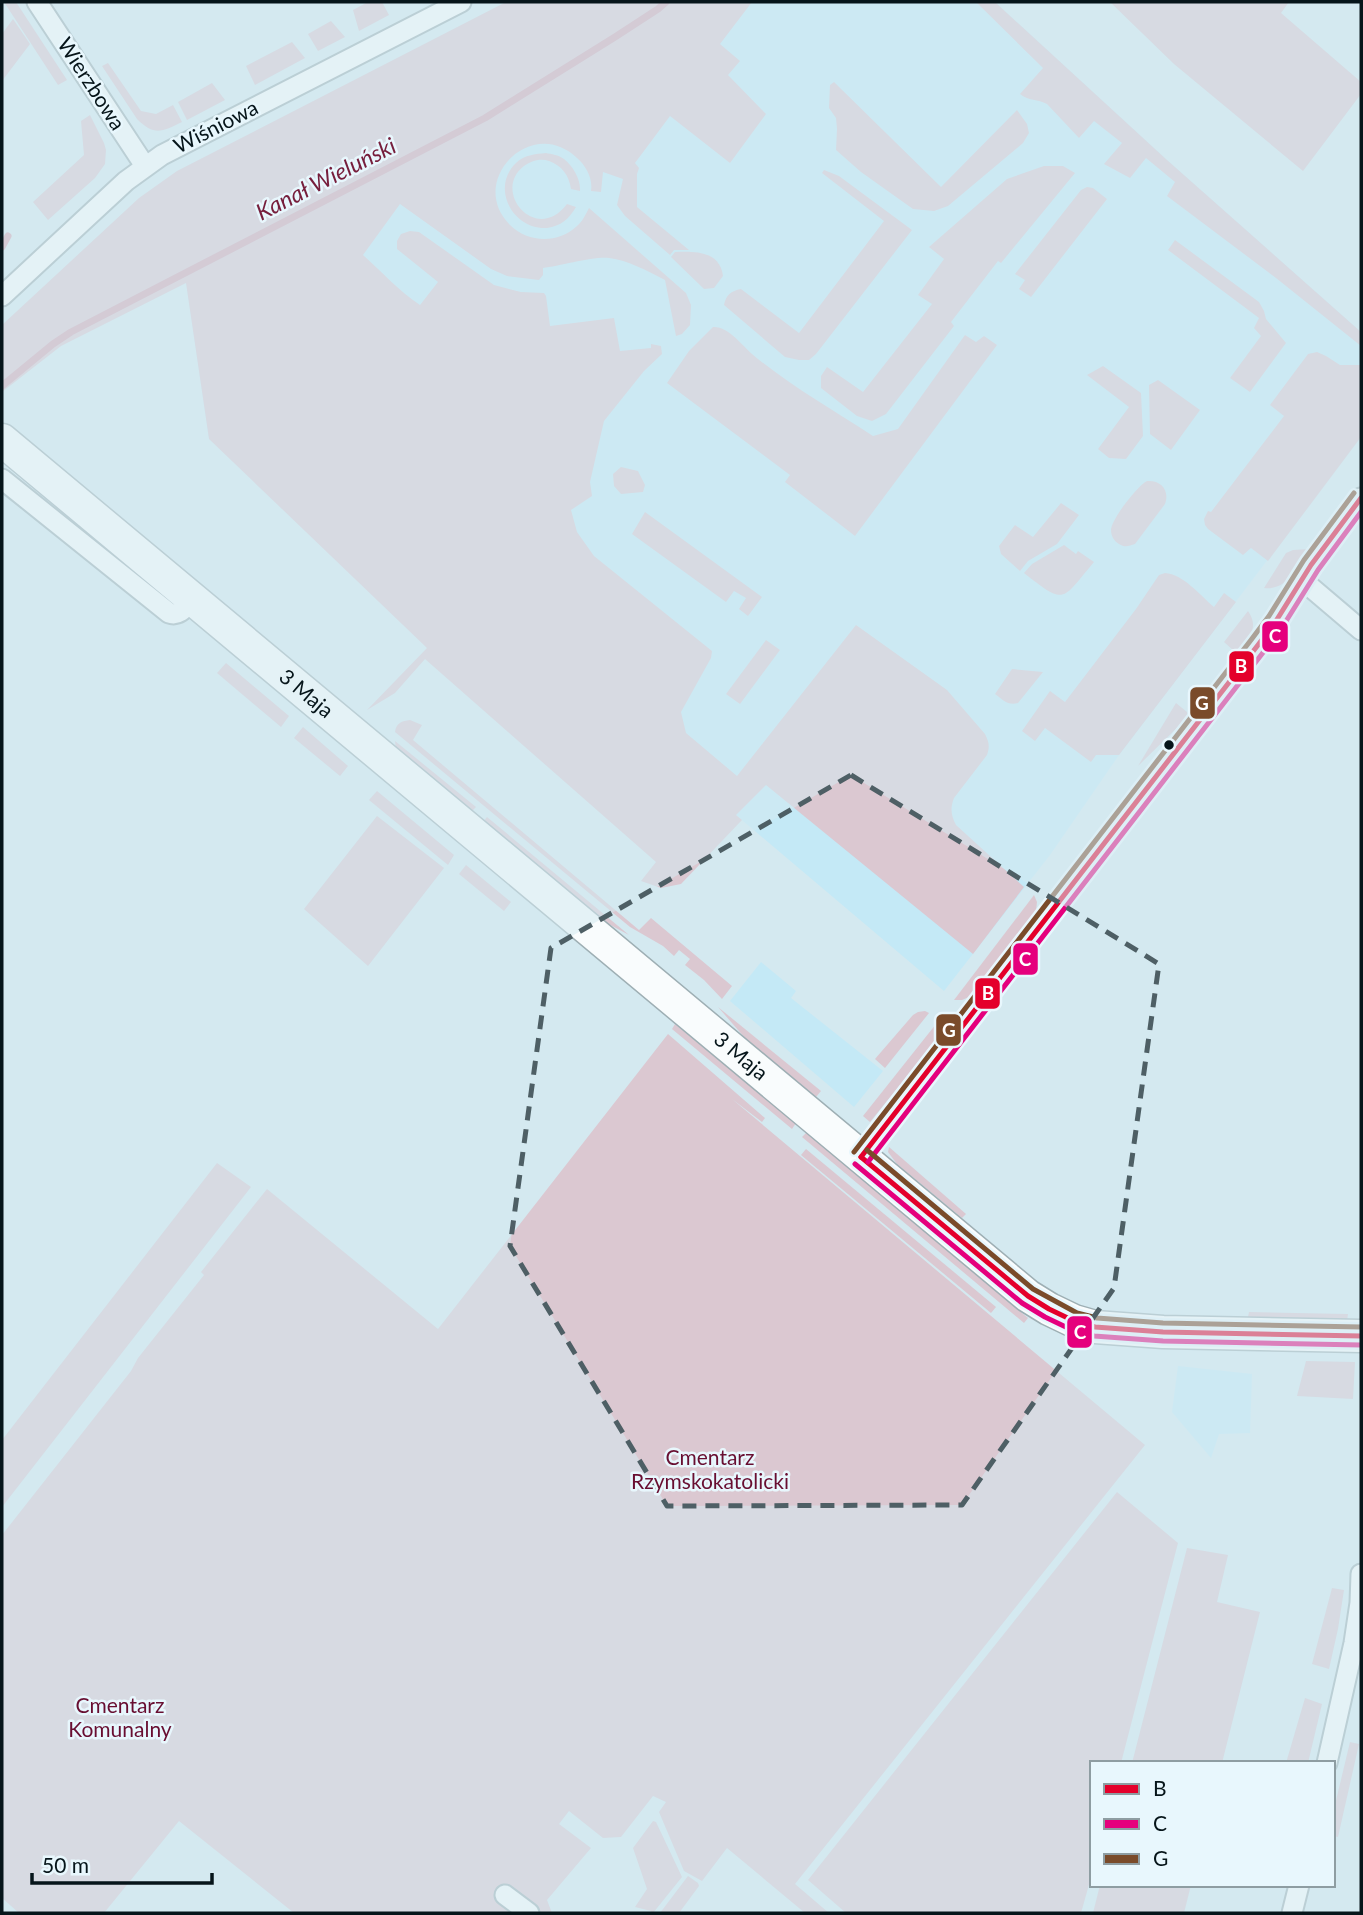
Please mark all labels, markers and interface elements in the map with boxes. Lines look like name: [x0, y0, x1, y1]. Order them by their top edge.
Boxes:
street label: Wierzbowa: [53, 32, 131, 134]
street label: Wiśniowa: [169, 94, 262, 157]
water label: Kanał Wieluński: [251, 131, 400, 225]
line badge: C: [1261, 620, 1289, 653]
text: C: [1269, 624, 1282, 647]
line badge: B: [1228, 650, 1255, 683]
text: B: [1235, 654, 1247, 677]
street label: 3 Maja: [275, 663, 339, 722]
line badge: G: [1189, 686, 1216, 720]
text: G: [1195, 691, 1209, 714]
unlabelled marker: [1162, 738, 1176, 752]
line badge: C: [1012, 942, 1039, 976]
text: C: [1019, 947, 1032, 970]
line badge: B: [974, 977, 1001, 1010]
text: B: [982, 981, 994, 1004]
line badge: G: [935, 1013, 962, 1047]
text: G: [942, 1018, 956, 1041]
street label: 3 Maja: [710, 1025, 774, 1085]
line badge: C: [1066, 1315, 1093, 1349]
text: C: [1074, 1320, 1087, 1343]
park label: Cmentarz Rzymskokatolicki: [631, 1444, 789, 1493]
park label: Cmentarz Komunalny: [68, 1692, 172, 1741]
legend: [1090, 1761, 1335, 1887]
text: B: [1153, 1775, 1167, 1800]
text: C: [1153, 1810, 1167, 1835]
scale bar: [32, 1842, 212, 1886]
text: G: [1153, 1845, 1168, 1870]
text: 50 m: [42, 1852, 89, 1877]

